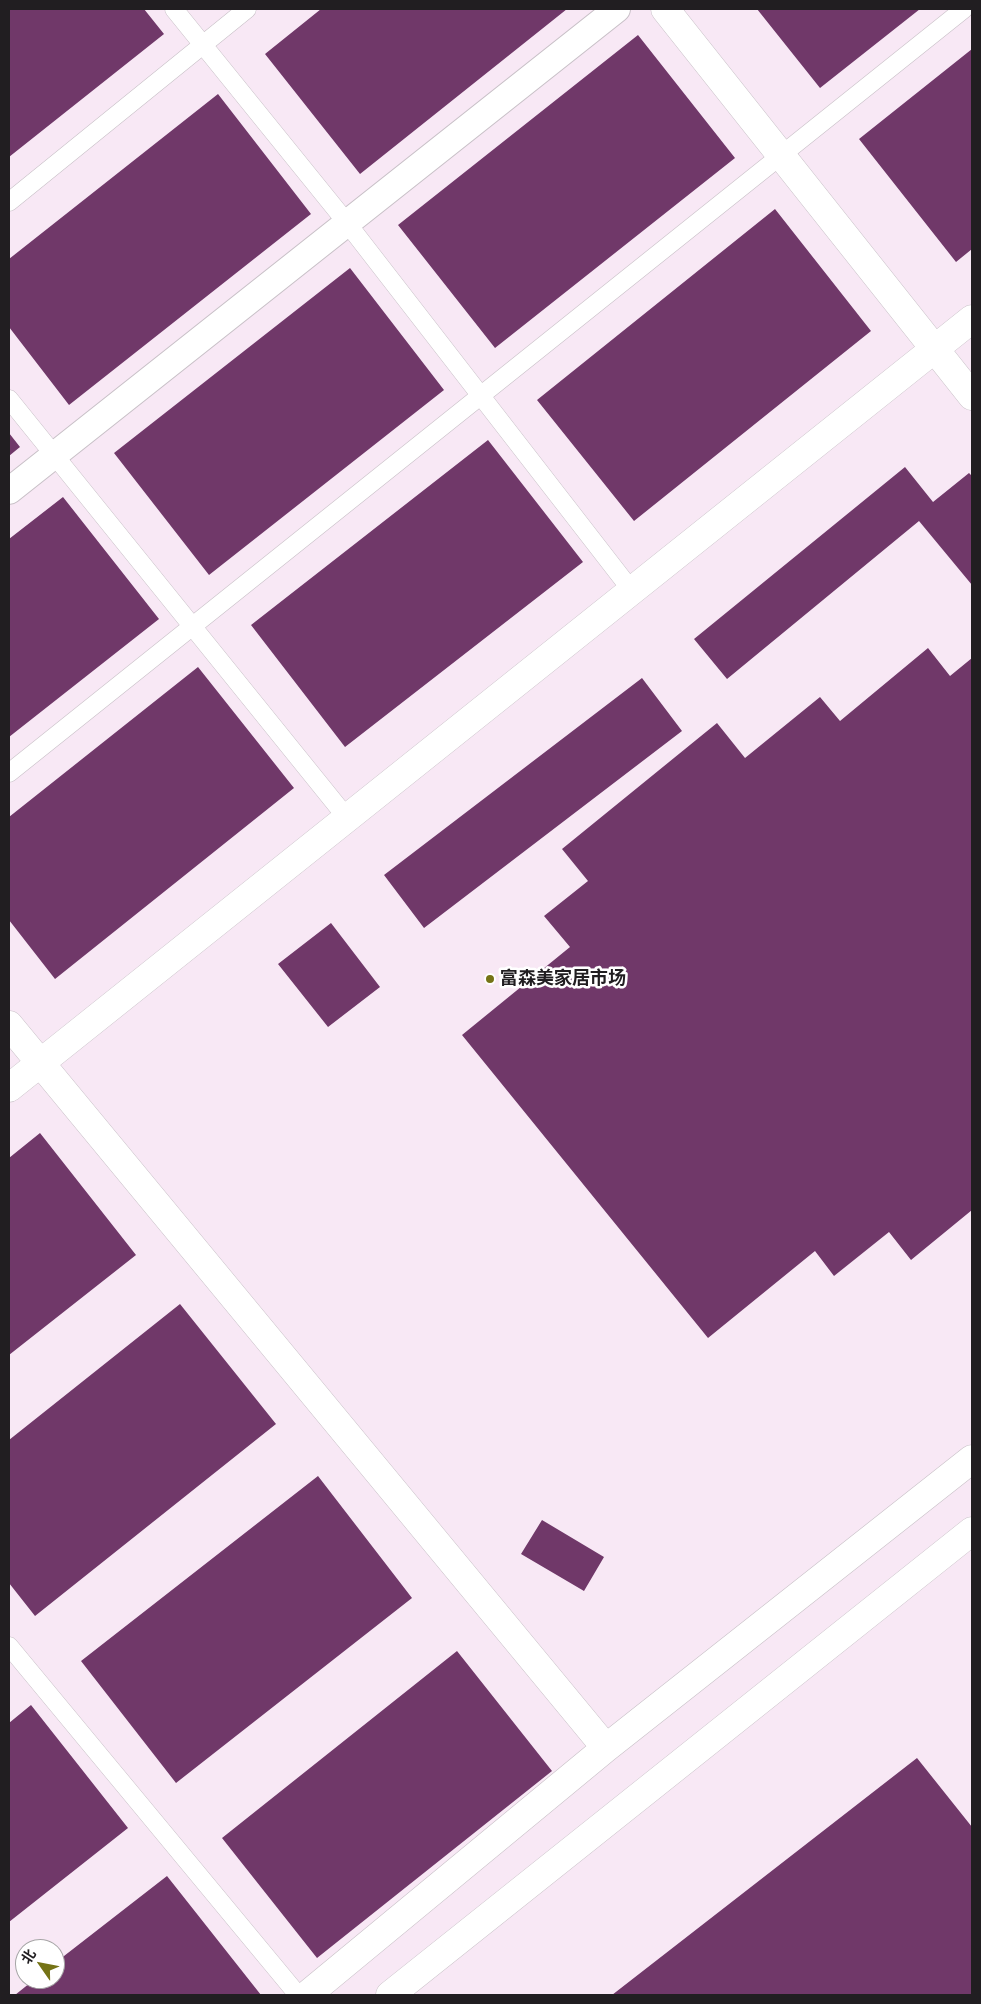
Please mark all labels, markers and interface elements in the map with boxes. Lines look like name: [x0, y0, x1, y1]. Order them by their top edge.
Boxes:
place label: 富森美家居市场: [500, 968, 626, 990]
marker: 富森美家居市场: [484, 973, 496, 985]
north arrow: [15, 1939, 65, 1989]
text: 北: [17, 1946, 40, 1967]

